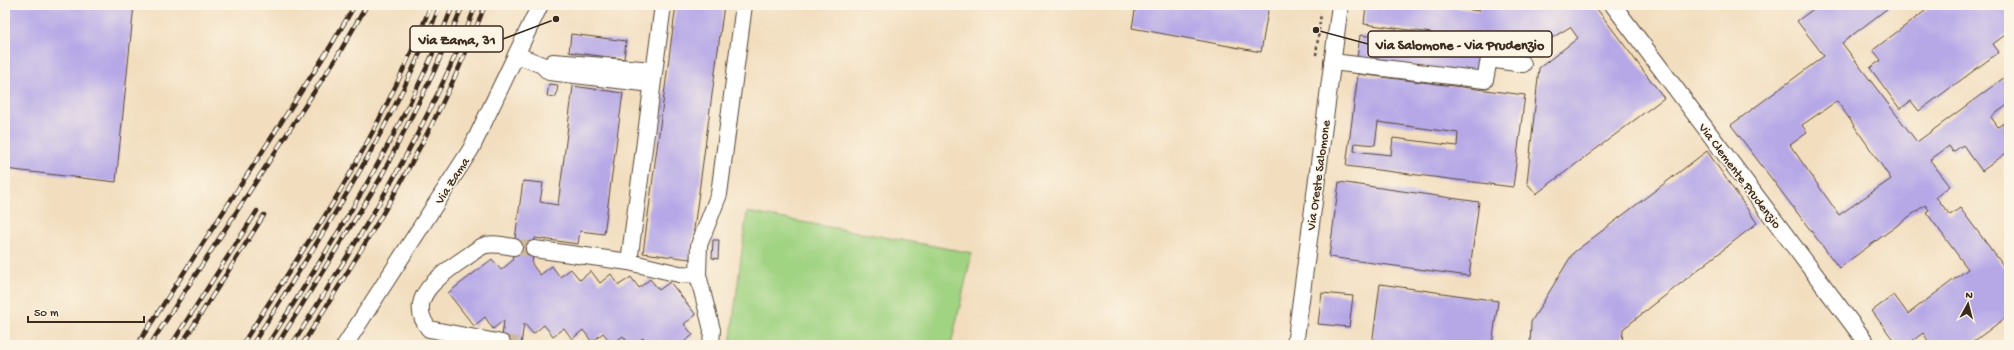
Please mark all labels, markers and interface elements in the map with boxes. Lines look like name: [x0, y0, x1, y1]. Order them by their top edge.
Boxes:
callout: Via Zama, 31: [410, 26, 503, 52]
callout: Via Salomone - Via Prudenzio: [1368, 31, 1552, 57]
text: Via Zama, 31: [417, 33, 496, 50]
text: Via Salomone - Via Prudenzio: [1375, 38, 1545, 55]
street label: Via Oreste Salomone: [1304, 119, 1335, 232]
street label: Via Clemente Prudenzio: [1694, 120, 1784, 232]
street label: Via Zama: [432, 155, 474, 208]
north arrow: [1948, 284, 1988, 324]
text: N: [1965, 290, 1973, 302]
scale bar: [28, 298, 144, 324]
text: 50 m: [34, 307, 59, 321]

